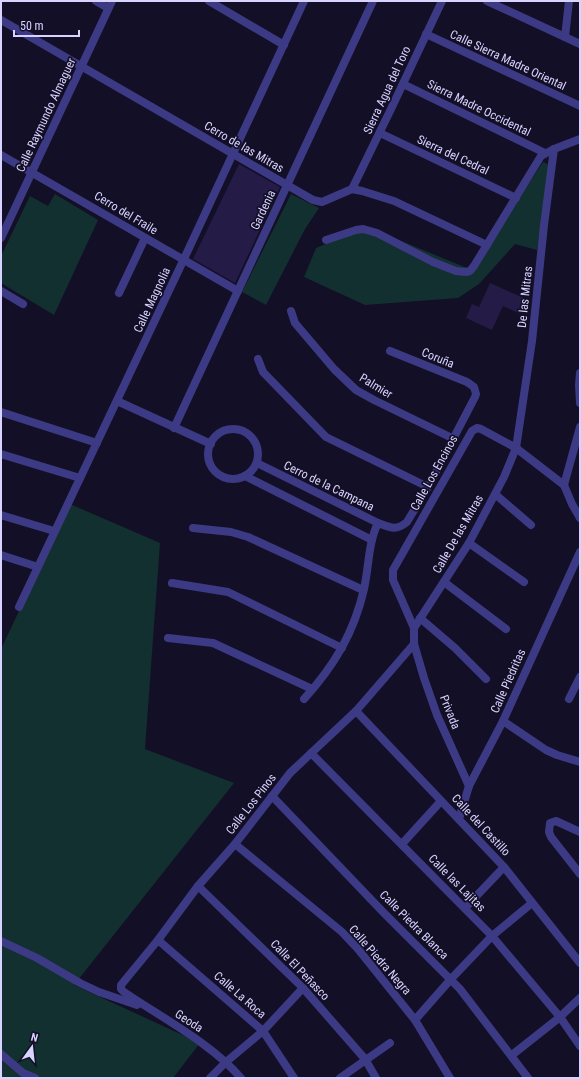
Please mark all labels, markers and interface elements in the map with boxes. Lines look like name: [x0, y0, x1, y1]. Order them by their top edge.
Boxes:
scale bar: [14, 12, 79, 38]
text: 50 m: [20, 19, 44, 33]
street label: Calle Sierra Madre Oriental: [448, 27, 568, 93]
street label: Sierra Agua del Toro: [360, 44, 414, 136]
street label: Calle Raymundo Almaguer: [13, 55, 79, 174]
street label: Sierra Madre Occidental: [425, 77, 533, 139]
street label: Cerro de las Mitras: [202, 119, 286, 175]
street label: Sierra del Cedral: [415, 132, 491, 178]
street label: Gardenia: [248, 188, 278, 232]
street label: Cerro del Fraile: [92, 189, 161, 238]
street label: Calle Magnolia: [131, 265, 173, 335]
street label: De las Mitras: [515, 265, 535, 329]
street label: Coruña: [420, 345, 457, 371]
street label: Palmier: [357, 371, 395, 401]
street label: Calle Los Encinos: [408, 433, 460, 513]
street label: Cerro de la Campana: [282, 458, 377, 514]
street label: Calle De las Mitras: [430, 492, 486, 576]
street label: Calle Piedritas: [488, 647, 528, 715]
street label: Privada: [437, 693, 463, 731]
street label: Calle Los Pinos: [223, 771, 279, 837]
street label: Calle del Castillo: [449, 791, 513, 859]
street label: Calle las Lajitas: [426, 852, 488, 914]
street label: Calle Piedra Blanca: [377, 888, 451, 962]
street label: Calle Piedra Negra: [346, 922, 414, 998]
street label: Calle El Peñasco: [268, 937, 332, 1003]
street label: Calle La Roca: [211, 969, 269, 1022]
street label: Geoda: [172, 1007, 206, 1035]
north arrow: [12, 1027, 52, 1067]
text: N: [30, 1031, 40, 1045]

